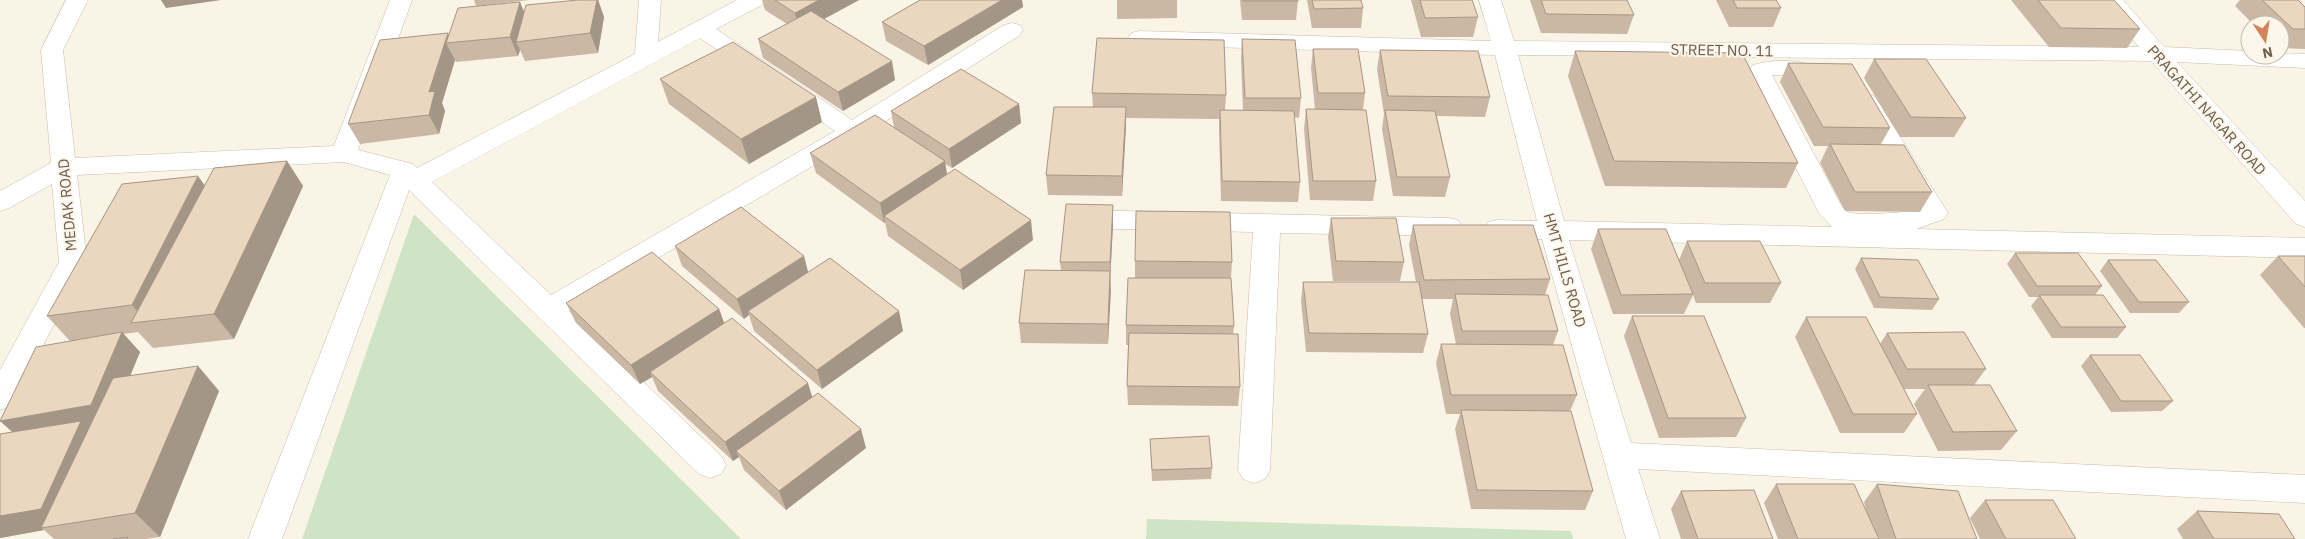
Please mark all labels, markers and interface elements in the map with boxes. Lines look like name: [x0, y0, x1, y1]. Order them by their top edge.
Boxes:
north arrow: [2240, 15, 2290, 65]
street label: STREET NO. 11: [1670, 40, 1774, 60]
street label: PRAGATHI NAGAR ROAD: [2144, 41, 2270, 179]
street label: MEDAK ROAD: [53, 158, 81, 252]
street label: HMT HILLS ROAD: [1540, 211, 1590, 329]

